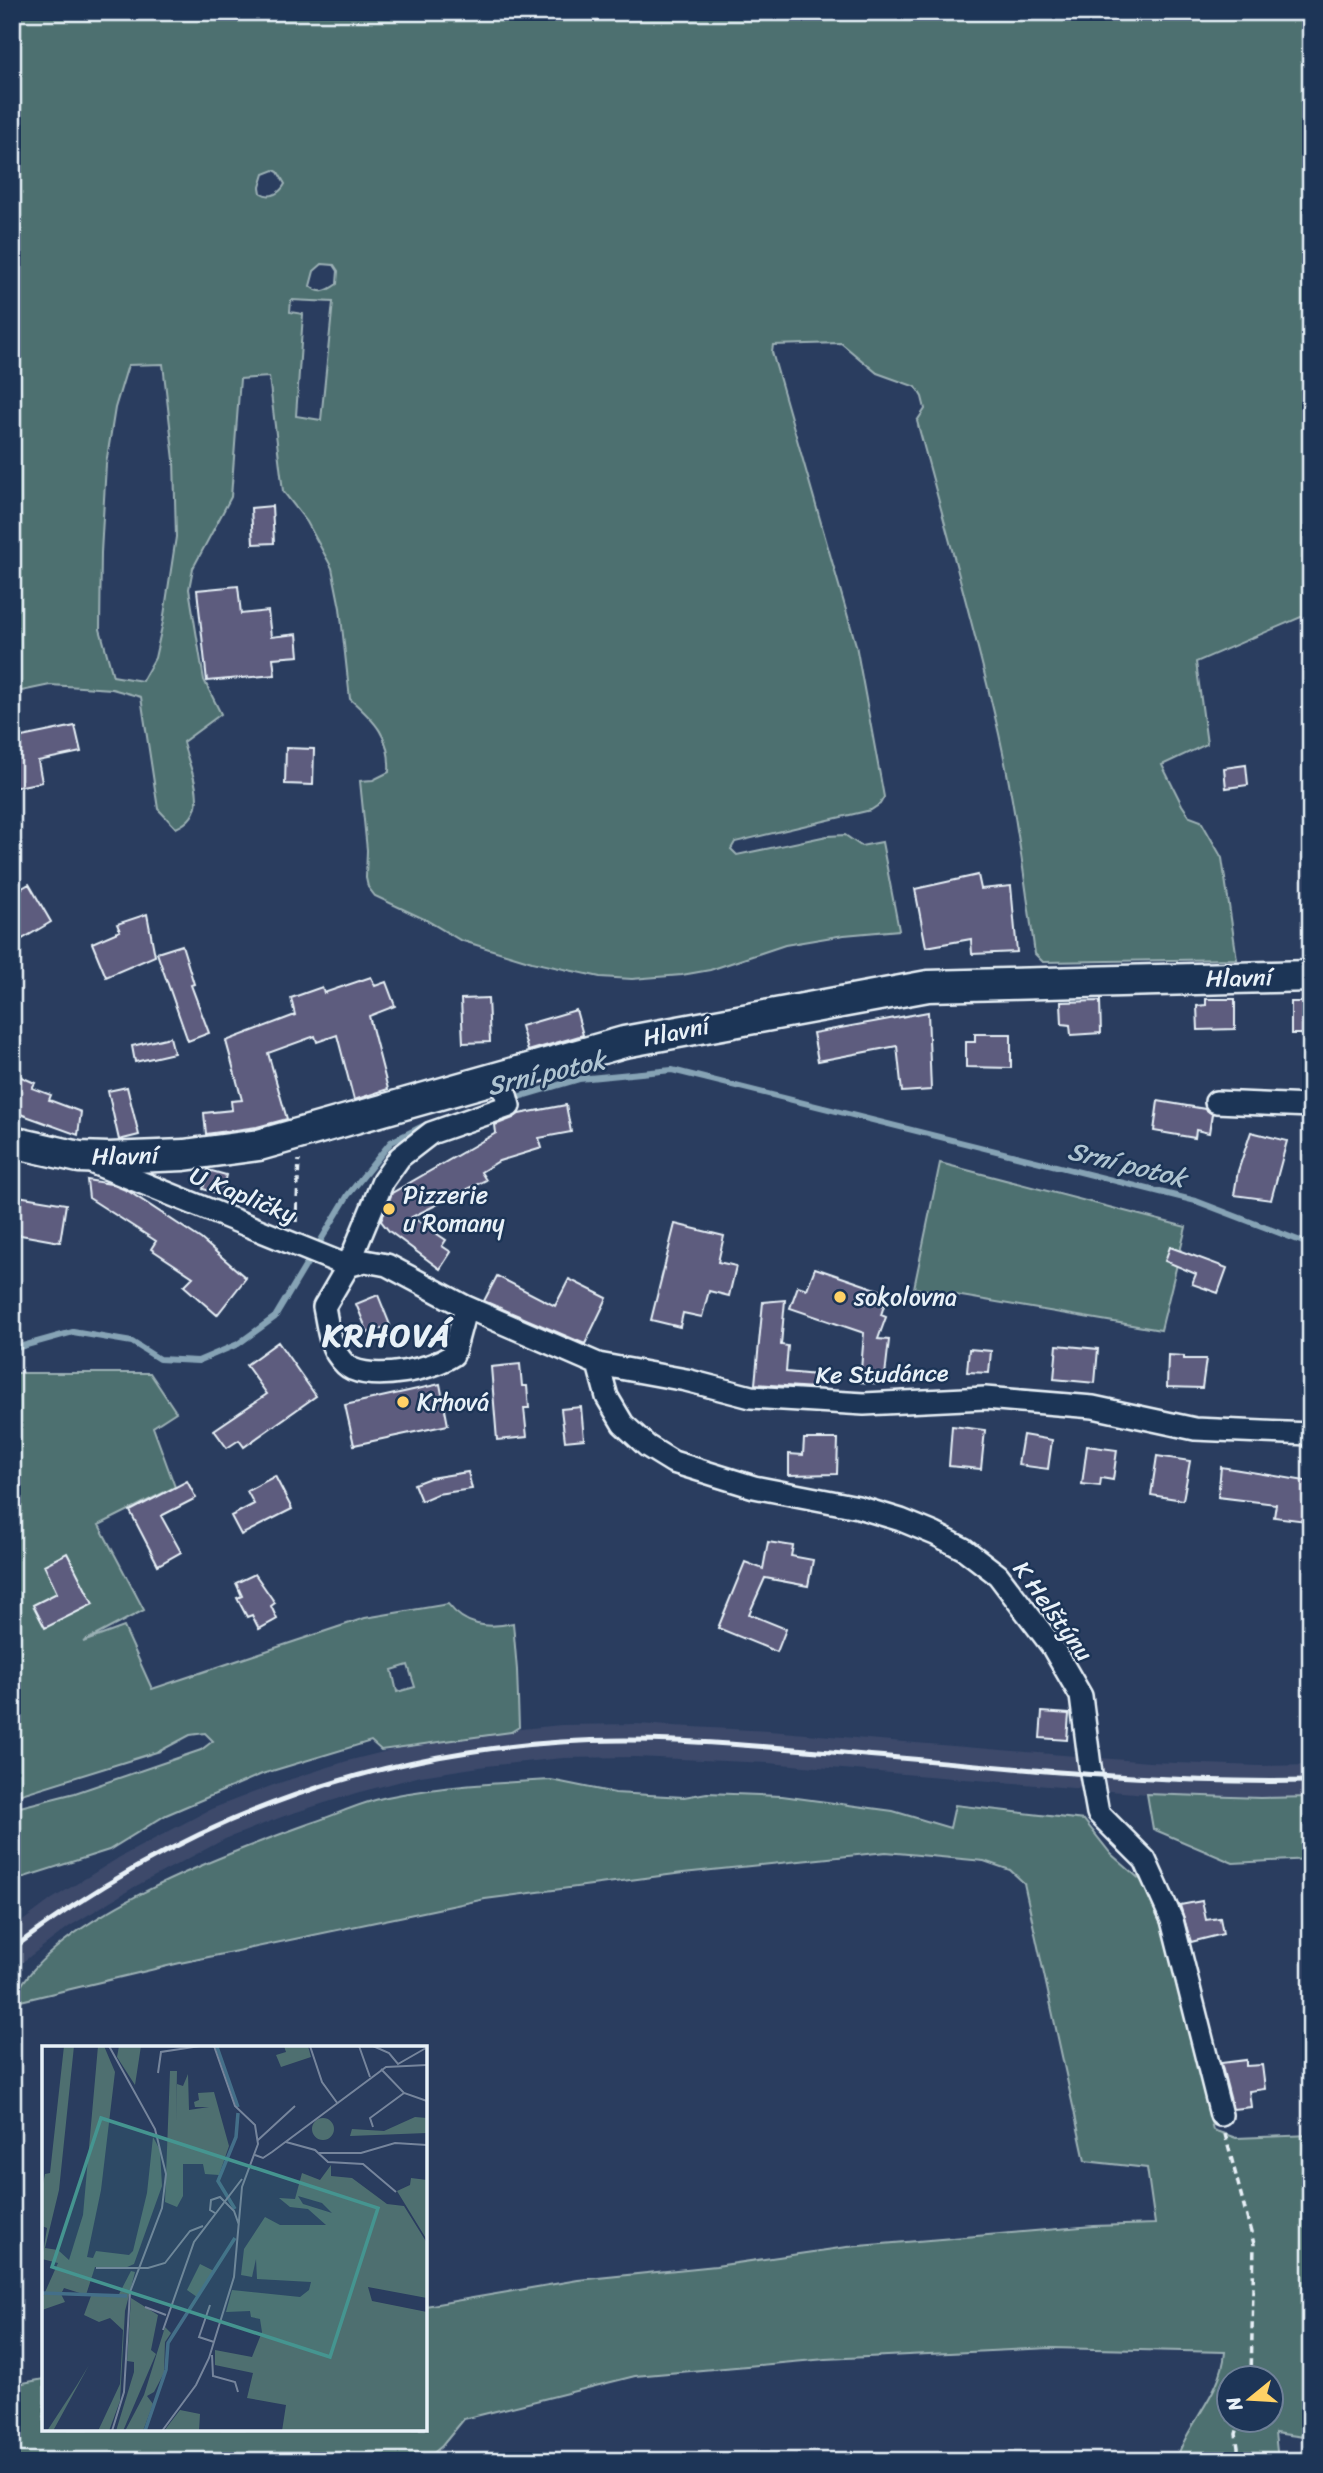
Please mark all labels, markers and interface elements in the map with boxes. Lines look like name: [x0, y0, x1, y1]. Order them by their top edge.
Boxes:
street label: Hlavní: [1205, 956, 1276, 1000]
street label: Hlavní: [639, 1004, 716, 1059]
water label: Srní potok: [482, 1036, 613, 1109]
water label: Srní potok: [1063, 1127, 1194, 1202]
street label: Hlavní: [91, 1134, 162, 1178]
street label: U Kapličky: [183, 1155, 303, 1236]
place label: Pizzerie u Romany: [403, 1174, 505, 1244]
marker: Pizzerie u Romany: [381, 1201, 397, 1217]
place label: sokolovna: [853, 1276, 957, 1318]
marker: sokolovna: [832, 1289, 848, 1305]
district label: KRHOVÁ: [321, 1307, 454, 1364]
street label: Ke Studánce: [815, 1352, 949, 1396]
place label: Krhová: [417, 1381, 489, 1423]
marker: Krhová: [395, 1394, 411, 1410]
street label: K Helštýnu: [1002, 1551, 1104, 1671]
inset map: [42, 2046, 427, 2431]
north arrow: [1214, 2364, 1284, 2434]
text: N: [1216, 2392, 1252, 2416]

